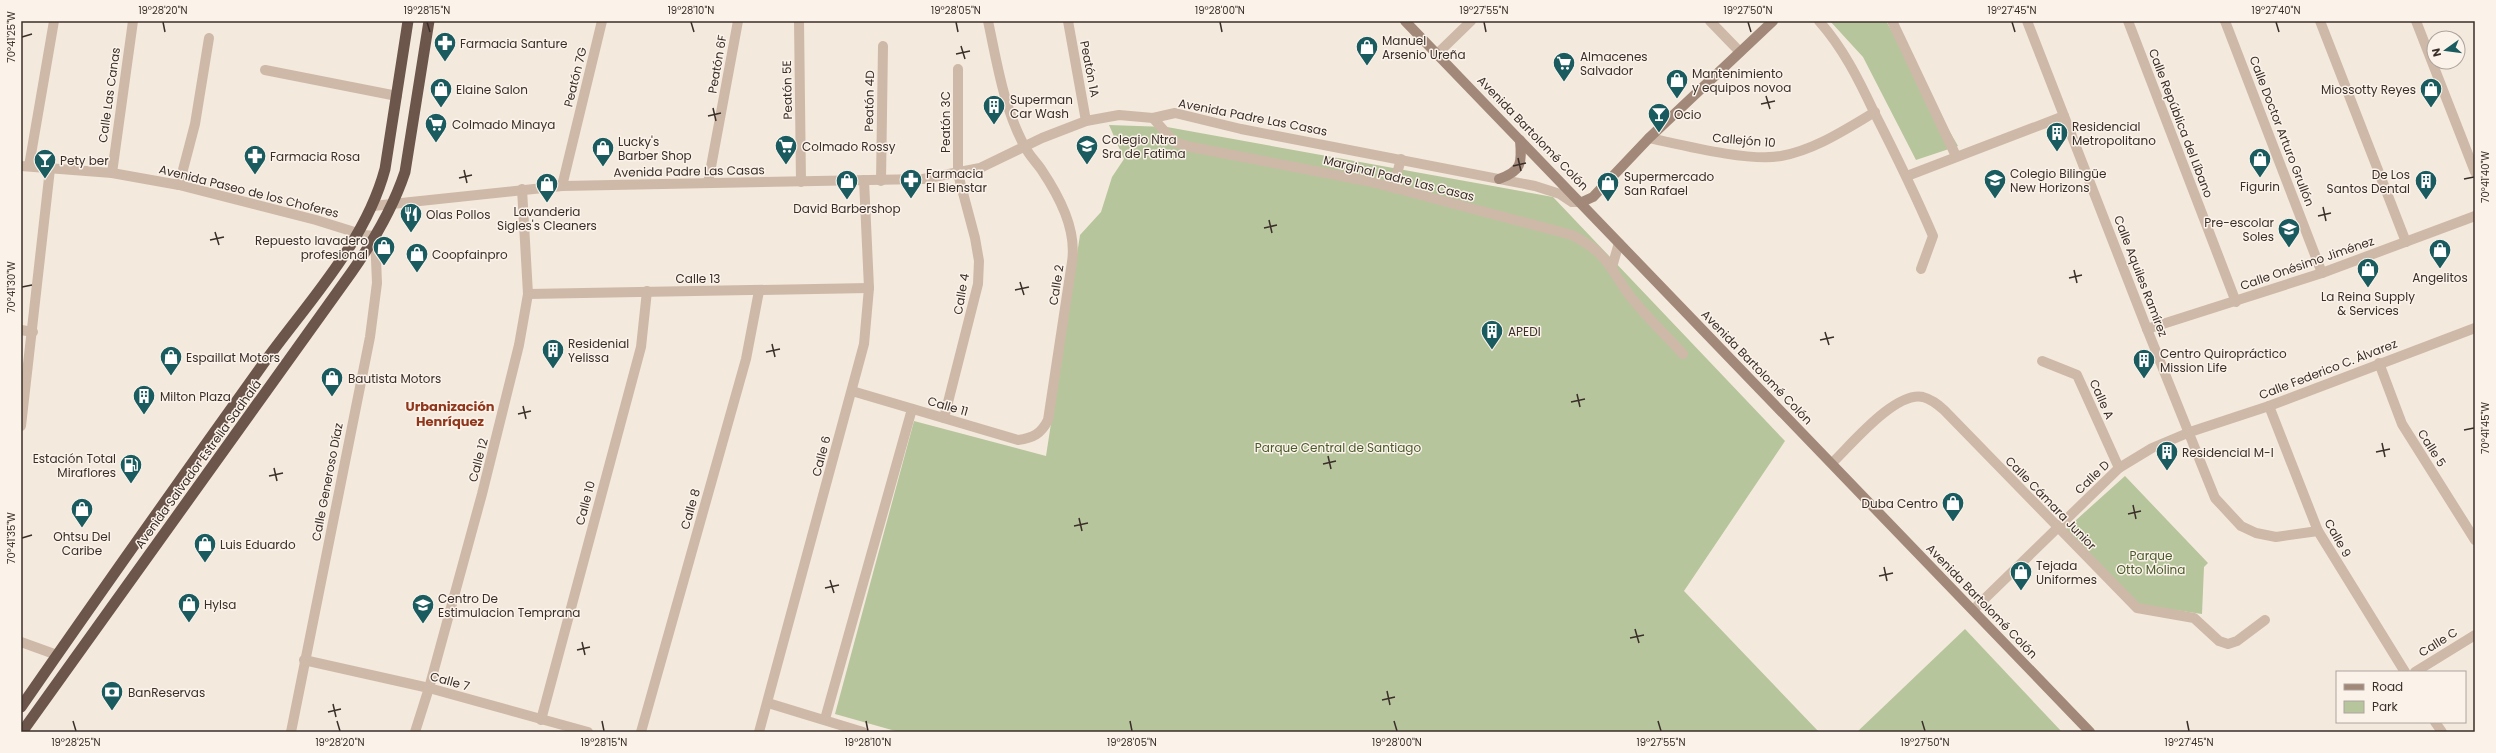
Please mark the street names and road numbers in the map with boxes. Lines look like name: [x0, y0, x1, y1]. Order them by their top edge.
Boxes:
street label: Peatón 6F: [703, 33, 731, 95]
street label: Peatón 1A: [1076, 39, 1104, 99]
street label: Peatón 7G: [559, 45, 591, 109]
street label: Calle Las Canas: [94, 46, 124, 144]
street label: Calle República del Líbano: [2145, 46, 2217, 200]
street label: Calle Doctor Arturo Grullón: [2245, 53, 2319, 209]
street label: Peatón 5E: [778, 60, 796, 120]
street label: Peatón 4D: [860, 70, 878, 132]
street label: Avenida Bartolomé Colón: [1474, 72, 1592, 194]
street label: Peatón 3C: [937, 91, 954, 153]
street label: Avenida Padre Las Casas: [1177, 94, 1329, 140]
street label: Callejón 10: [1712, 129, 1776, 151]
street label: Marginal Padre Las Casas: [1322, 151, 1476, 205]
street label: Avenida Paseo de los Choferes: [157, 160, 341, 222]
street label: Avenida Padre Las Casas: [613, 161, 765, 181]
street label: Calle Aquiles Ramírez: [2110, 213, 2172, 339]
street label: Calle Onésimo Jiménez: [2238, 232, 2376, 294]
street label: Calle 2: [1044, 263, 1068, 306]
street label: Calle 13: [676, 270, 720, 287]
street label: Calle 4: [949, 272, 973, 316]
street label: Avenida Bartolomé Colón: [1698, 306, 1816, 428]
street label: Calle Federico C. Álvarez: [2256, 335, 2400, 403]
street label: Avenida Salvador Estrella Sadhalá: [131, 376, 265, 552]
street label: Calle A: [2086, 376, 2118, 422]
street label: Calle 11: [926, 392, 970, 420]
street label: Calle Generoso Díaz: [307, 421, 347, 543]
street label: Calle 5: [2414, 426, 2450, 470]
street label: Calle 6: [807, 434, 835, 478]
street label: Calle 12: [464, 436, 492, 484]
street label: Calle Cámara Junior: [2002, 452, 2101, 554]
street label: Calle D: [2071, 456, 2113, 498]
street label: Calle 10: [571, 479, 599, 527]
street label: Calle 8: [676, 487, 704, 531]
street label: Calle 9: [2321, 516, 2355, 560]
street label: Avenida Bartolomé Colón: [1923, 540, 2041, 662]
street label: Calle C: [2415, 623, 2461, 661]
street label: Calle 7: [428, 668, 472, 695]

